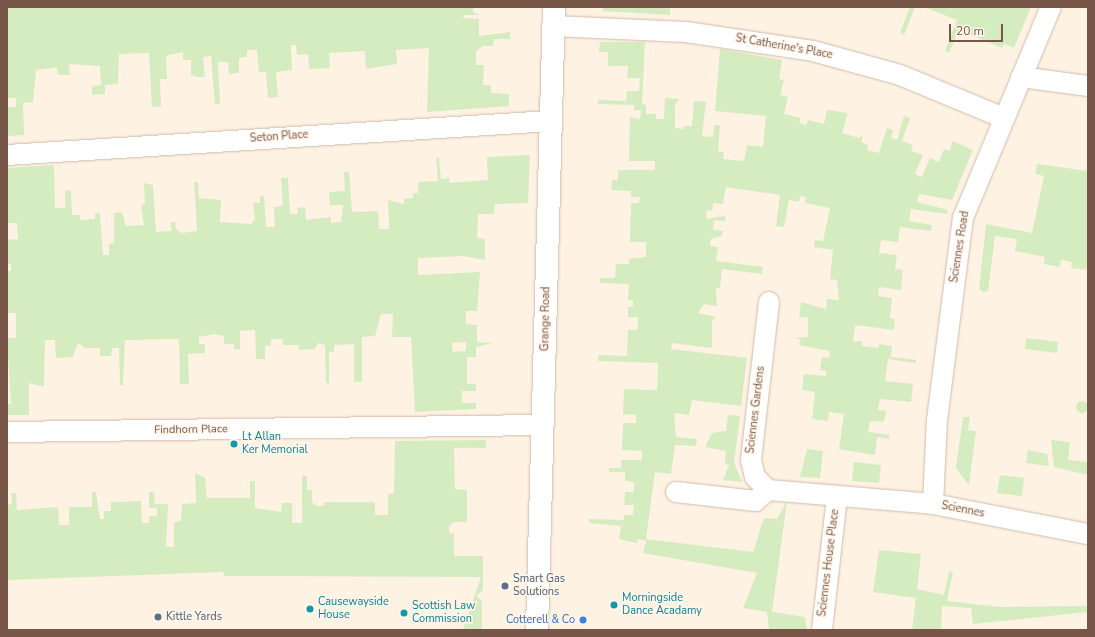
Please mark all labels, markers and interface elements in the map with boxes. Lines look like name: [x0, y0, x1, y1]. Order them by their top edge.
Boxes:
scale bar: [951, 16, 1005, 42]
text: 20 m: [956, 23, 984, 39]
street label: St Catherine's Place: [734, 32, 834, 62]
street label: Seton Place: [249, 128, 309, 146]
street label: Sciennes Road: [948, 210, 972, 284]
street label: Grange Road: [539, 287, 553, 351]
street label: Sciennes Gardens: [744, 365, 768, 455]
street label: Findhorn Place: [154, 423, 228, 437]
place label: Lt Allan Ker Memorial: [242, 431, 308, 457]
marker: Lt Allan Ker Memorial: [229, 439, 239, 449]
street label: Sciennes: [940, 499, 986, 521]
street label: Sciennes House Place: [816, 508, 842, 618]
place label: Smart Gas Solutions: [513, 573, 565, 599]
marker: Smart Gas Solutions: [500, 581, 510, 591]
place label: Morningside Dance Acadamy: [622, 592, 702, 618]
place label: Causewayside House: [318, 596, 389, 622]
place label: Scottish Law Commission: [412, 600, 475, 626]
marker: Morningside Dance Acadamy: [609, 600, 619, 610]
marker: Causewayside House: [305, 604, 315, 614]
marker: Scottish Law Commission: [399, 608, 409, 618]
place label: Kittle Yards: [166, 610, 222, 624]
marker: Kittle Yards: [153, 612, 163, 622]
place label: Cotterell & Co: [506, 613, 575, 627]
marker: Cotterell & Co: [578, 615, 588, 625]

